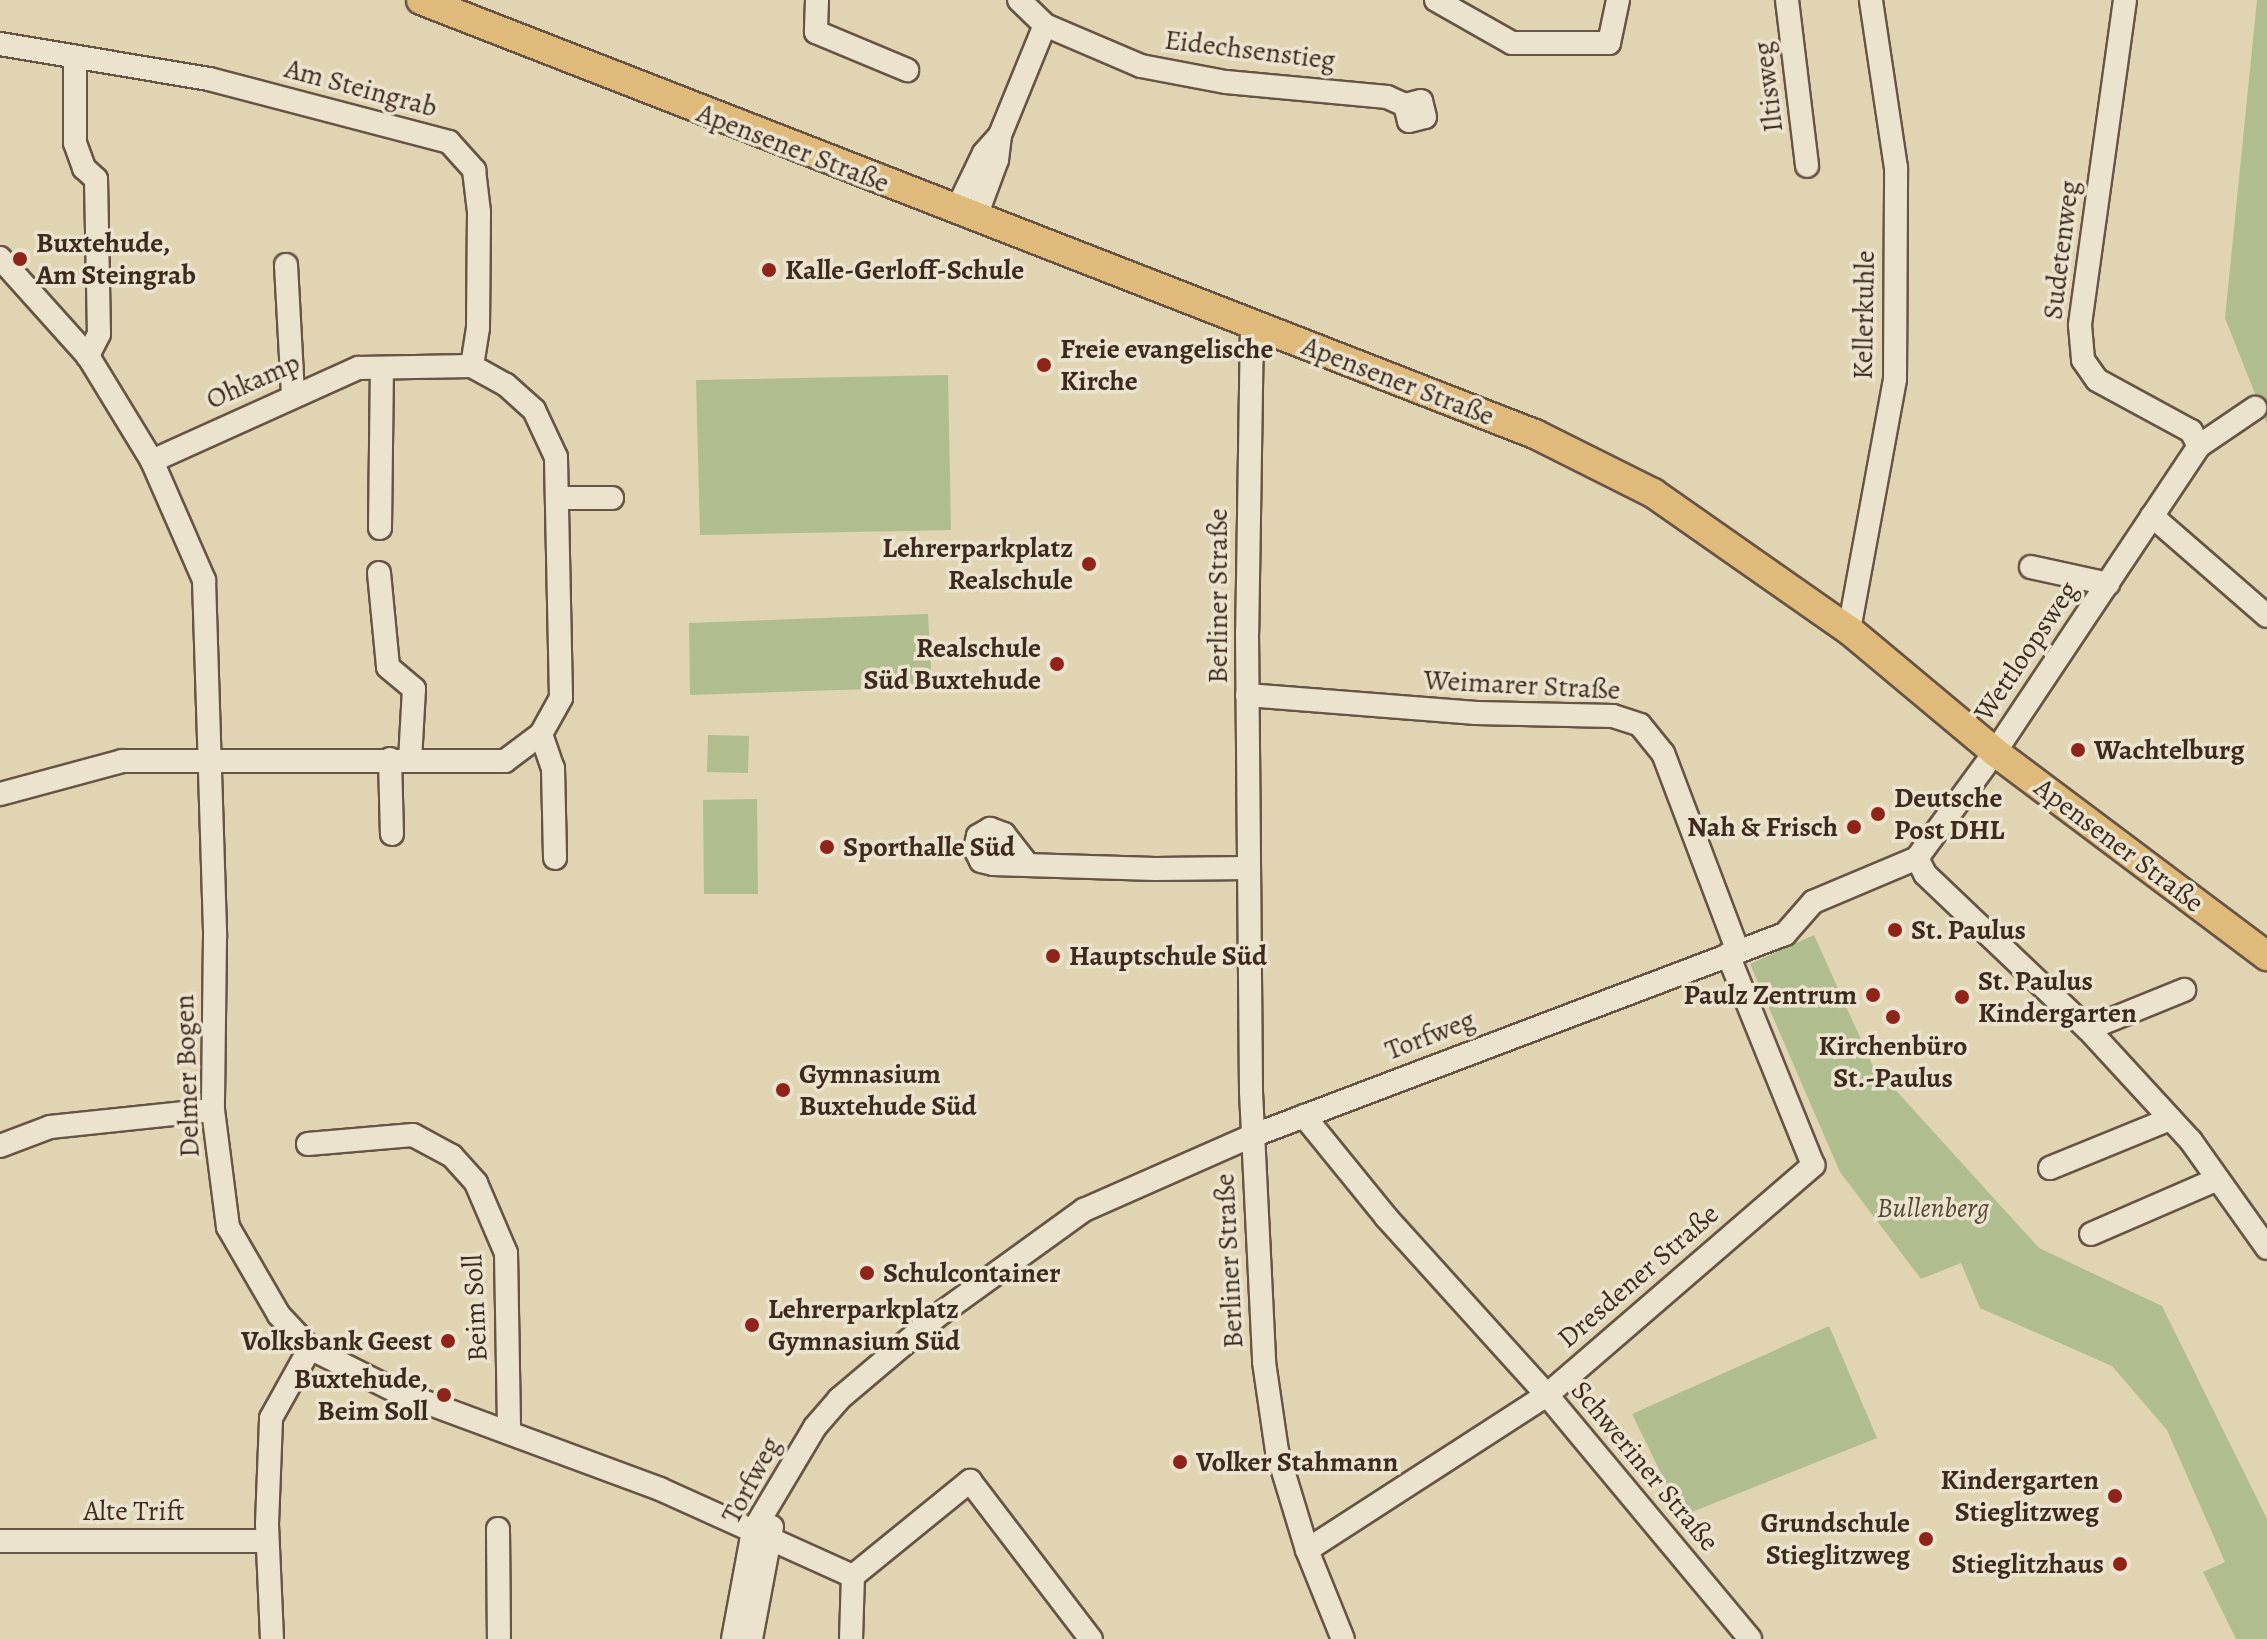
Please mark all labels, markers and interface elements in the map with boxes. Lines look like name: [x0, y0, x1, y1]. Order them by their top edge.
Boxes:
street label: Eidechsenstieg: [1163, 23, 1337, 77]
street label: Iltisweg: [1746, 40, 1790, 134]
street label: Am Steingrab: [281, 52, 441, 124]
street label: Apensener Straße: [692, 96, 894, 200]
street label: Sudetenweg: [2036, 179, 2086, 321]
place label: Buxtehude, Am Steingrab: [36, 226, 196, 292]
marker: Buxtehude, Am Steingrab: [11, 250, 29, 268]
street label: Kellerkuhle: [1846, 250, 1882, 380]
place label: Kalle-Gerloff-Schule: [785, 253, 1024, 287]
marker: Kalle-Gerloff-Schule: [760, 261, 778, 279]
street label: Apensener Straße: [1297, 329, 1499, 433]
place label: Freie evangelische Kirche: [1060, 332, 1273, 398]
street label: Ohkamp: [201, 346, 305, 416]
marker: Freie evangelische Kirche: [1035, 356, 1053, 374]
street label: Berliner Straße: [1201, 508, 1235, 684]
place label: Lehrerparkplatz Realschule: [882, 531, 1073, 597]
marker: Lehrerparkplatz Realschule: [1080, 555, 1098, 573]
street label: Wettloopsweg: [1967, 575, 2085, 727]
place label: Realschule Süd Buxtehude: [863, 631, 1041, 697]
marker: Realschule Süd Buxtehude: [1048, 655, 1066, 673]
street label: Weimarer Straße: [1423, 663, 1621, 707]
place label: Wachtelburg: [2094, 733, 2245, 767]
marker: Wachtelburg: [2069, 741, 2087, 759]
street label: Apensener Straße: [2028, 770, 2210, 920]
place label: Deutsche Post DHL: [1894, 781, 2004, 847]
marker: Deutsche Post DHL: [1869, 805, 1887, 823]
place label: Nah & Frisch: [1687, 810, 1838, 844]
marker: Nah & Frisch: [1845, 818, 1863, 836]
place label: Sporthalle Süd: [843, 830, 1015, 864]
marker: Sporthalle Süd: [818, 838, 836, 856]
place label: St. Paulus: [1911, 913, 2026, 947]
marker: St. Paulus: [1886, 921, 1904, 939]
place label: Hauptschule Süd: [1069, 939, 1267, 973]
marker: Hauptschule Süd: [1044, 947, 1062, 965]
place label: St. Paulus Kindergarten: [1978, 964, 2137, 1030]
place label: Paulz Zentrum: [1683, 978, 1857, 1012]
marker: Paulz Zentrum: [1864, 986, 1882, 1004]
marker: St. Paulus Kindergarten: [1953, 988, 1971, 1006]
street label: Delmer Bogen: [167, 994, 207, 1158]
street label: Torfweg: [1381, 1003, 1479, 1067]
marker: Kirchenbüro St.-Paulus: [1884, 1008, 1902, 1026]
place label: Kirchenbüro St.-Paulus: [1819, 1029, 1967, 1095]
place label: Gymnasium Buxtehude Süd: [799, 1057, 977, 1123]
marker: Gymnasium Buxtehude Süd: [774, 1081, 792, 1099]
street label: Berliner Straße: [1208, 1173, 1250, 1349]
park label: Bullenberg: [1877, 1191, 1989, 1225]
street label: Dresdener Straße: [1551, 1197, 1725, 1355]
street label: Beim Soll: [455, 1253, 495, 1363]
place label: Schulcontainer: [883, 1256, 1060, 1290]
marker: Schulcontainer: [858, 1264, 876, 1282]
place label: Lehrerparkplatz Gymnasium Süd: [768, 1292, 960, 1358]
marker: Lehrerparkplatz Gymnasium Süd: [743, 1316, 761, 1334]
place label: Volksbank Geest: [241, 1324, 432, 1358]
marker: Volksbank Geest: [439, 1332, 457, 1350]
place label: Buxtehude, Beim Soll: [294, 1362, 428, 1428]
street label: Schweriner Straße: [1564, 1374, 1726, 1558]
marker: Buxtehude, Beim Soll: [435, 1386, 453, 1404]
street label: Torfweg: [714, 1431, 788, 1529]
place label: Volker Stahmann: [1196, 1445, 1398, 1479]
marker: Volker Stahmann: [1171, 1453, 1189, 1471]
place label: Kindergarten Stieglitzweg: [1940, 1463, 2099, 1529]
marker: Kindergarten Stieglitzweg: [2106, 1487, 2124, 1505]
street label: Alte Trift: [83, 1494, 185, 1528]
place label: Grundschule Stieglitzweg: [1761, 1506, 1910, 1572]
marker: Grundschule Stieglitzweg: [1917, 1530, 1935, 1548]
place label: Stieglitzhaus: [1951, 1547, 2104, 1581]
marker: Stieglitzhaus: [2111, 1555, 2129, 1573]

